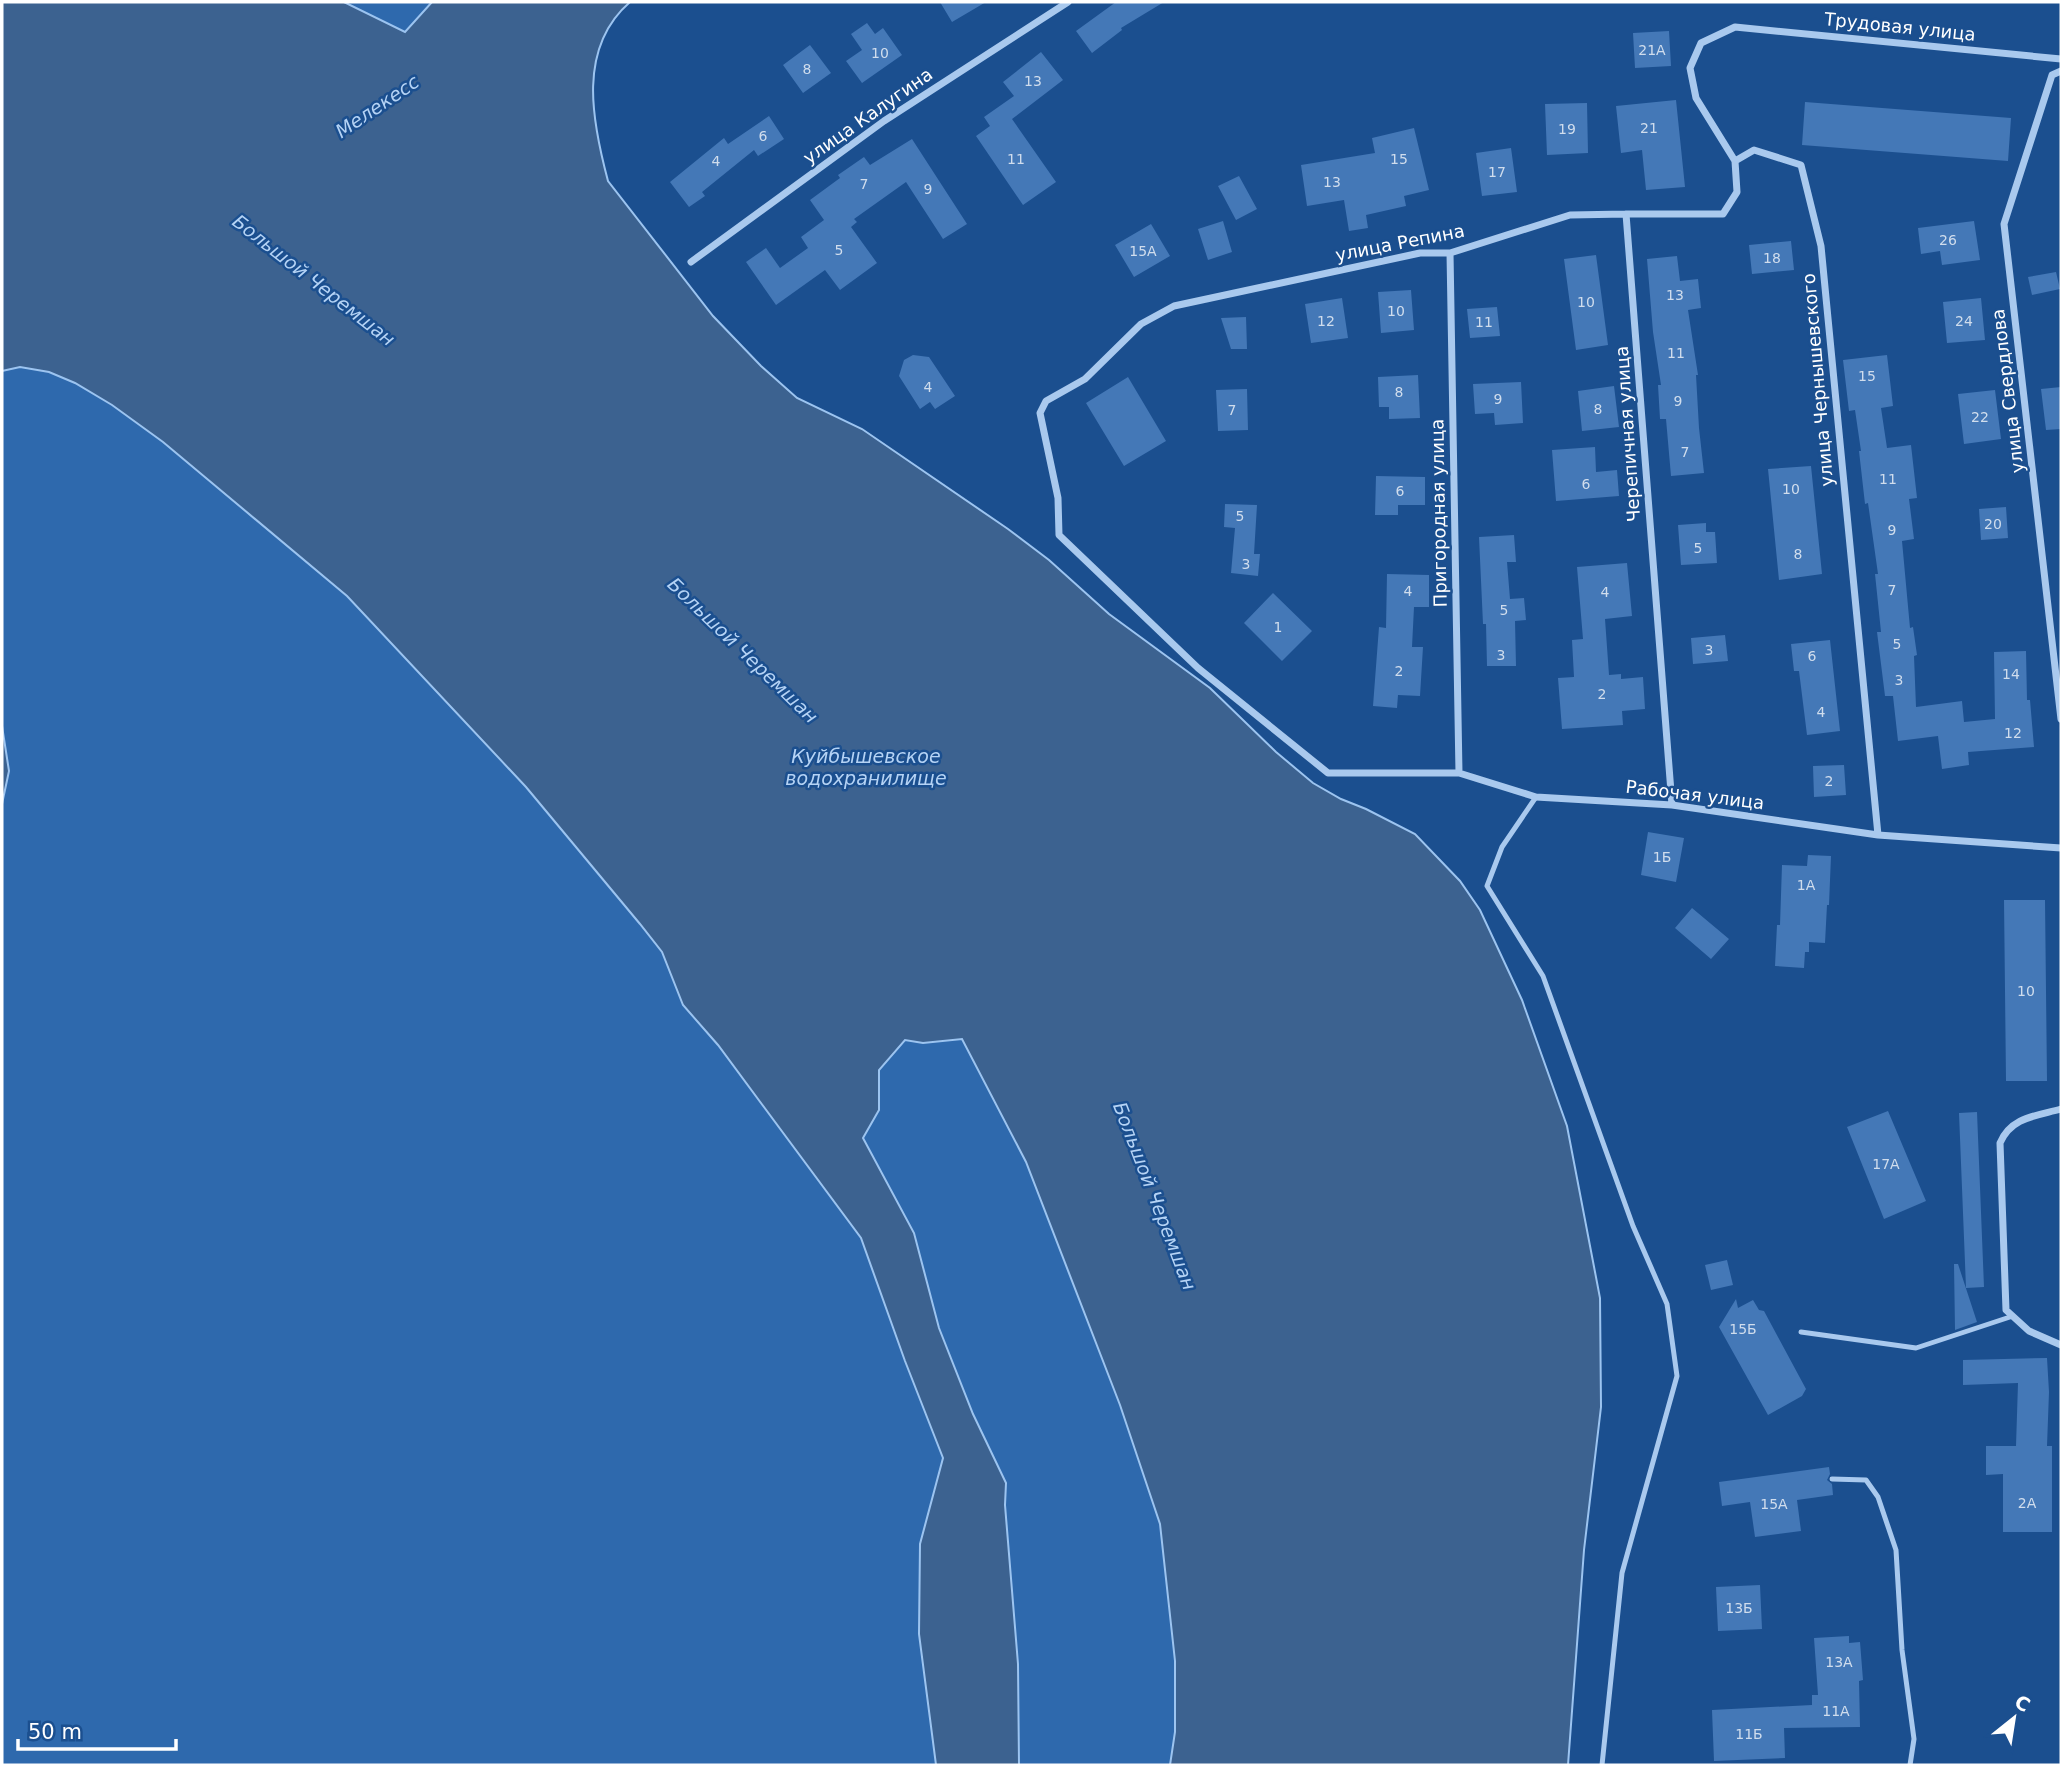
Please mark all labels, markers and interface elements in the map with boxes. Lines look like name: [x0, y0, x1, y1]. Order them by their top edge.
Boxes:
street label: Трудовая улица: [1822, 8, 1977, 45]
house number: 21А: [1638, 42, 1666, 58]
house number: 10: [871, 45, 889, 61]
house number: 8: [803, 61, 811, 77]
street label: улица Калугина: [799, 63, 936, 168]
water label: Мелекесс: [331, 70, 423, 142]
house number: 13: [1024, 73, 1042, 89]
house number: 21: [1640, 120, 1658, 136]
house number: 19: [1558, 121, 1576, 137]
house number: 6: [759, 128, 768, 144]
house number: 11: [1007, 151, 1025, 167]
house number: 15: [1390, 151, 1408, 167]
house number: 4: [712, 153, 721, 169]
house number: 17: [1488, 164, 1506, 180]
house number: 13: [1323, 174, 1341, 190]
house number: 7: [860, 176, 868, 192]
house number: 9: [924, 181, 932, 197]
water label: Большой Черемшан: [229, 210, 399, 350]
street label: улица Репина: [1334, 220, 1466, 265]
house number: 26: [1939, 232, 1957, 248]
house number: 5: [835, 242, 843, 258]
house number: 15А: [1129, 243, 1157, 259]
house number: 18: [1763, 250, 1781, 266]
street label: улица Чернышевского: [1798, 272, 1837, 488]
house number: 13: [1666, 287, 1684, 303]
house number: 10: [1577, 294, 1595, 310]
house number: 10: [1387, 303, 1405, 319]
street label: улица Свердлова: [1987, 308, 2028, 474]
house number: 12: [1317, 313, 1335, 329]
house number: 24: [1955, 313, 1973, 329]
house number: 11: [1475, 314, 1493, 330]
street label: Черепичная улица: [1611, 345, 1644, 523]
house number: 11: [1667, 345, 1685, 361]
house number: 15: [1858, 368, 1876, 384]
house number: 4: [924, 379, 933, 395]
house number: 8: [1395, 384, 1403, 400]
house number: 9: [1494, 391, 1502, 407]
house number: 9: [1674, 393, 1682, 409]
house number: 8: [1594, 401, 1602, 417]
house number: 7: [1228, 402, 1236, 418]
house number: 22: [1971, 409, 1989, 425]
street label: Пригородная улица: [1426, 419, 1451, 607]
house number: 7: [1681, 444, 1689, 460]
house number: 11: [1879, 471, 1897, 487]
house number: 6: [1582, 476, 1591, 492]
house number: 10: [1782, 481, 1800, 497]
house number: 6: [1396, 483, 1405, 499]
house number: 5: [1236, 508, 1244, 524]
house number: 20: [1984, 516, 2002, 532]
house number: 9: [1888, 522, 1896, 538]
house number: 5: [1694, 540, 1702, 556]
house number: 8: [1794, 546, 1802, 562]
house number: 3: [1242, 556, 1250, 572]
water label: Большой Черемшан: [664, 573, 822, 727]
house number: 7: [1888, 582, 1896, 598]
house number: 4: [1404, 583, 1413, 599]
house number: 4: [1601, 584, 1610, 600]
house number: 5: [1500, 602, 1508, 618]
house number: 1: [1274, 619, 1282, 635]
house number: 5: [1893, 636, 1901, 652]
house number: 3: [1705, 642, 1713, 658]
house number: 3: [1497, 647, 1505, 663]
house number: 6: [1808, 648, 1817, 664]
house number: 2: [1395, 663, 1403, 679]
house number: 14: [2002, 666, 2020, 682]
house number: 3: [1895, 672, 1903, 688]
house number: 2: [1598, 686, 1606, 702]
house number: 4: [1817, 704, 1826, 720]
house number: 12: [2004, 725, 2022, 741]
water label: Куйбышевское водохранилище: [785, 745, 947, 789]
house number: 2: [1825, 773, 1833, 789]
street label: Рабочая улица: [1625, 776, 1766, 813]
house number: 1Б: [1653, 849, 1671, 865]
house number: 1А: [1797, 877, 1816, 893]
house number: 10: [2017, 983, 2035, 999]
water label: Большой Черемшан: [1109, 1099, 1201, 1293]
house number: 17А: [1872, 1156, 1900, 1172]
house number: 15Б: [1729, 1321, 1757, 1337]
house number: 2А: [2018, 1495, 2037, 1511]
house number: 15А: [1760, 1496, 1788, 1512]
house number: 13Б: [1725, 1600, 1753, 1616]
house number: 13А: [1825, 1654, 1853, 1670]
north arrow: [1979, 1683, 2049, 1753]
text: С: [2011, 1690, 2034, 1716]
house number: 11А: [1822, 1703, 1850, 1719]
scale bar: [18, 1708, 175, 1752]
text: 50 m: [28, 1720, 82, 1744]
house number: 11Б: [1735, 1726, 1763, 1742]

